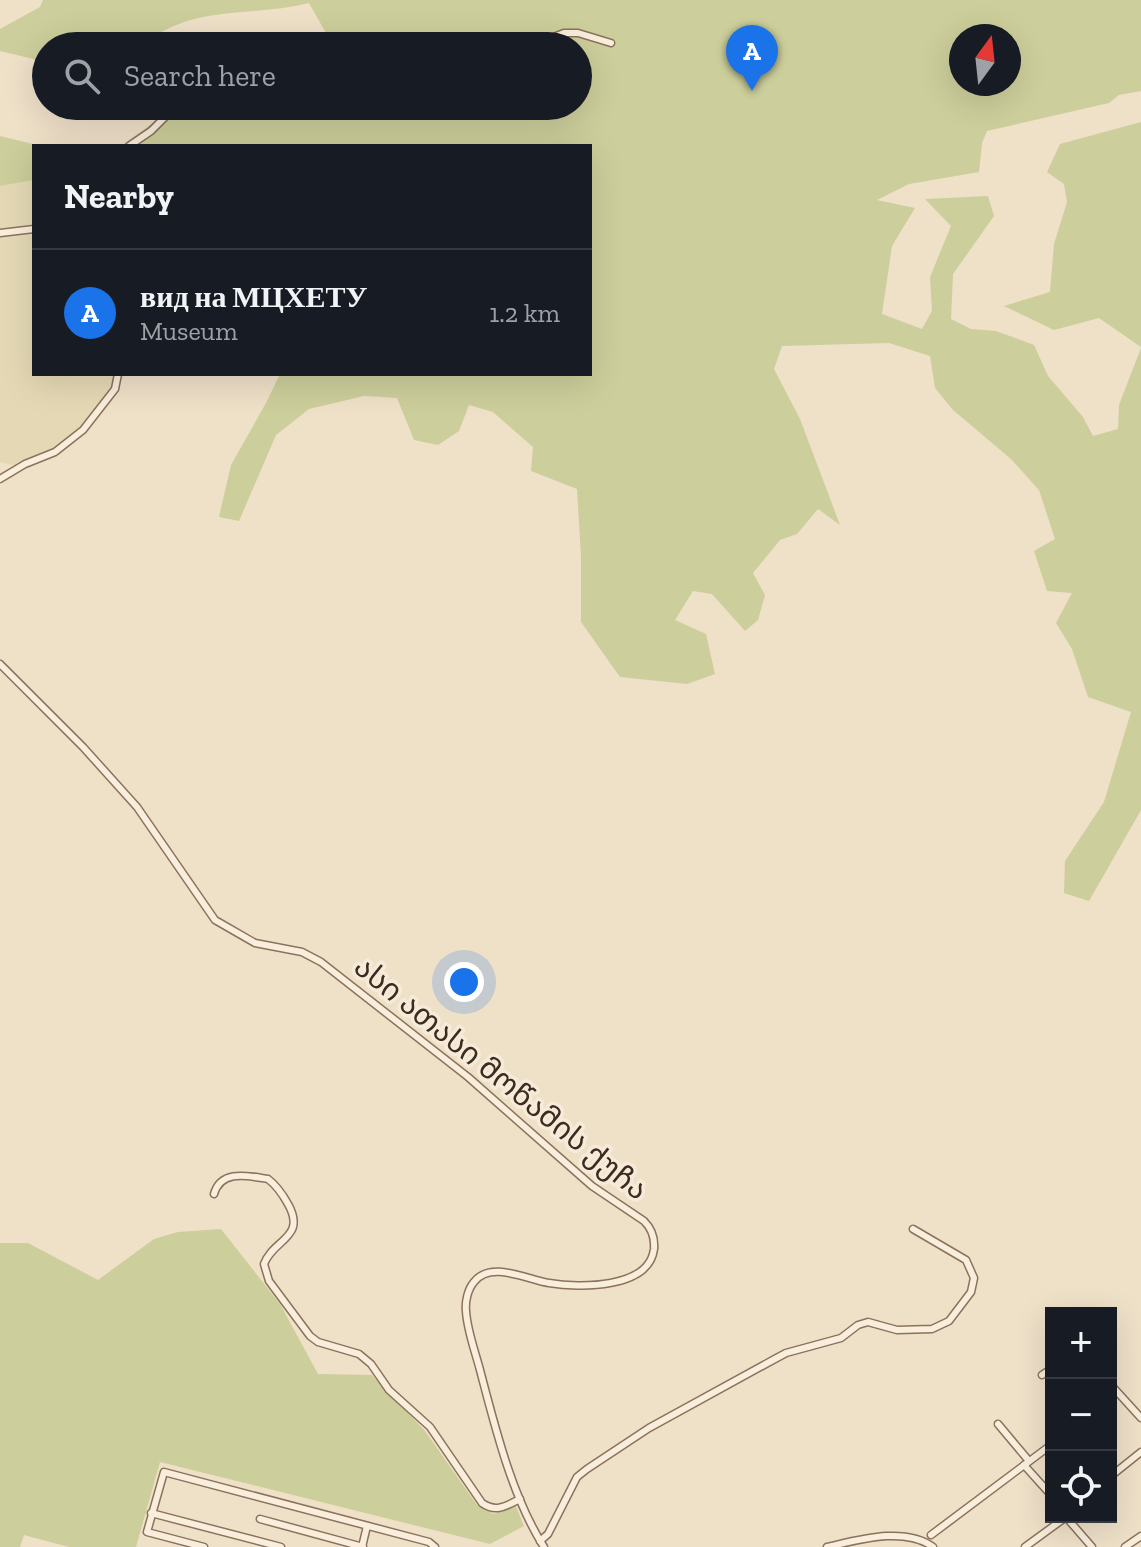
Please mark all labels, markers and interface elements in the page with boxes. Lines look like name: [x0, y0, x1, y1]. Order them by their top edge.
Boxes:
north arrow: [949, 24, 1021, 96]
pin: A: [726, 25, 778, 91]
search box: [32, 32, 592, 120]
icon: search: [60, 54, 104, 98]
text: Search here: [124, 58, 276, 94]
text: Nearby: [64, 176, 174, 217]
text: вид на МЦХЕТУ: [140, 279, 368, 315]
text: A: [81, 297, 99, 329]
text: 1.2 km: [489, 297, 560, 329]
text: Museum: [140, 315, 238, 347]
street label: ასი ათასი მოწამის ქუჩა: [347, 948, 655, 1208]
your location: [444, 962, 484, 1002]
map controls: [1045, 1307, 1117, 1523]
button: +: [1045, 1307, 1117, 1379]
button: −: [1045, 1379, 1117, 1451]
button: locate: [1045, 1451, 1117, 1523]

